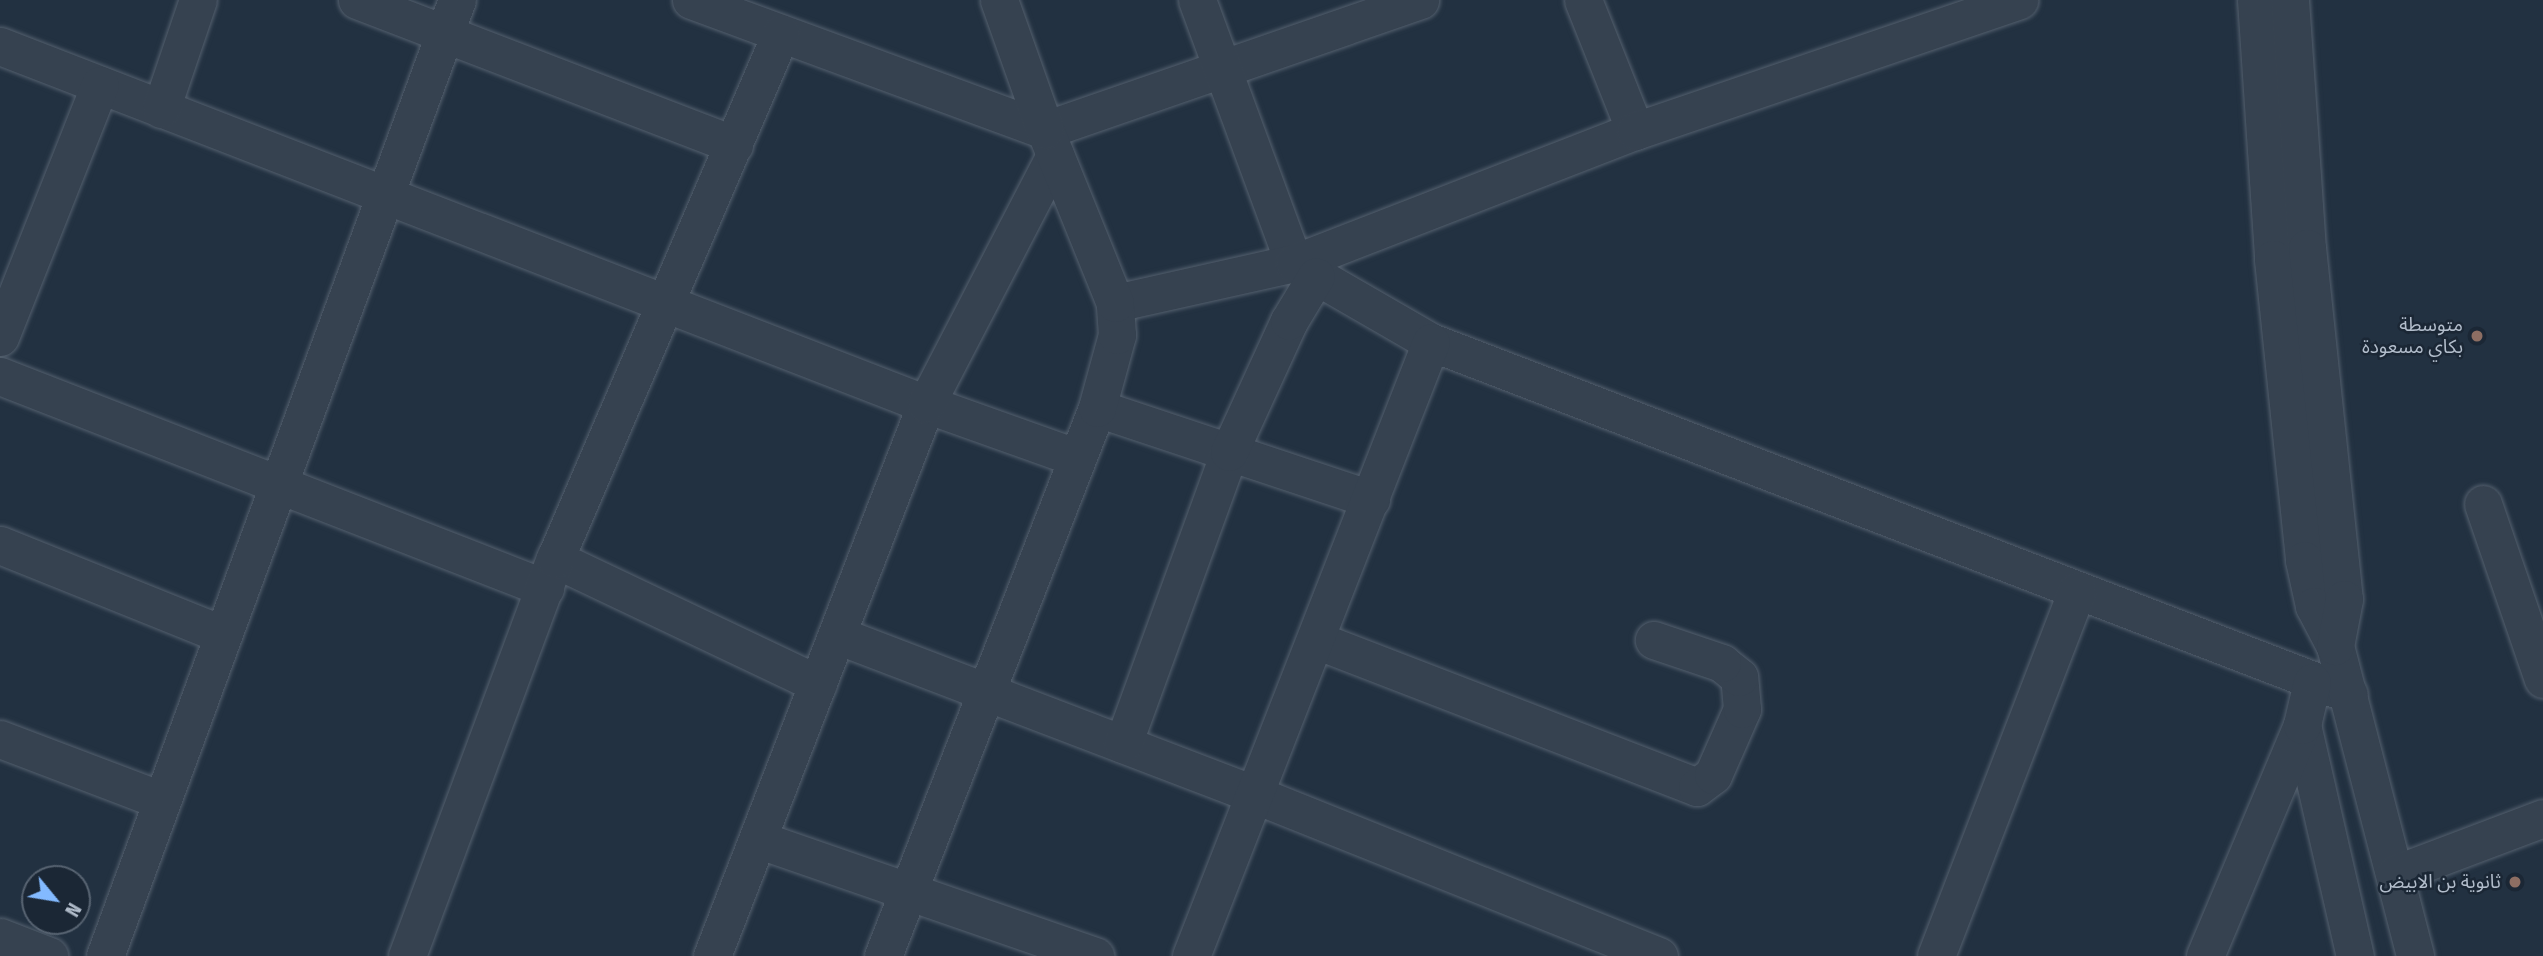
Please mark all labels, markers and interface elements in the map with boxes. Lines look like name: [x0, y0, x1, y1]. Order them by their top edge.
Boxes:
place label: متوسطة بكاي مسعودة: [2362, 314, 2463, 358]
marker: متوسطة بكاي مسعودة: [2469, 328, 2485, 344]
north arrow: [21, 865, 91, 935]
place label: ثانوية بن الابيض: [2379, 871, 2501, 893]
marker: ثانوية بن الابيض: [2507, 874, 2523, 890]
text: N: [60, 899, 86, 920]

